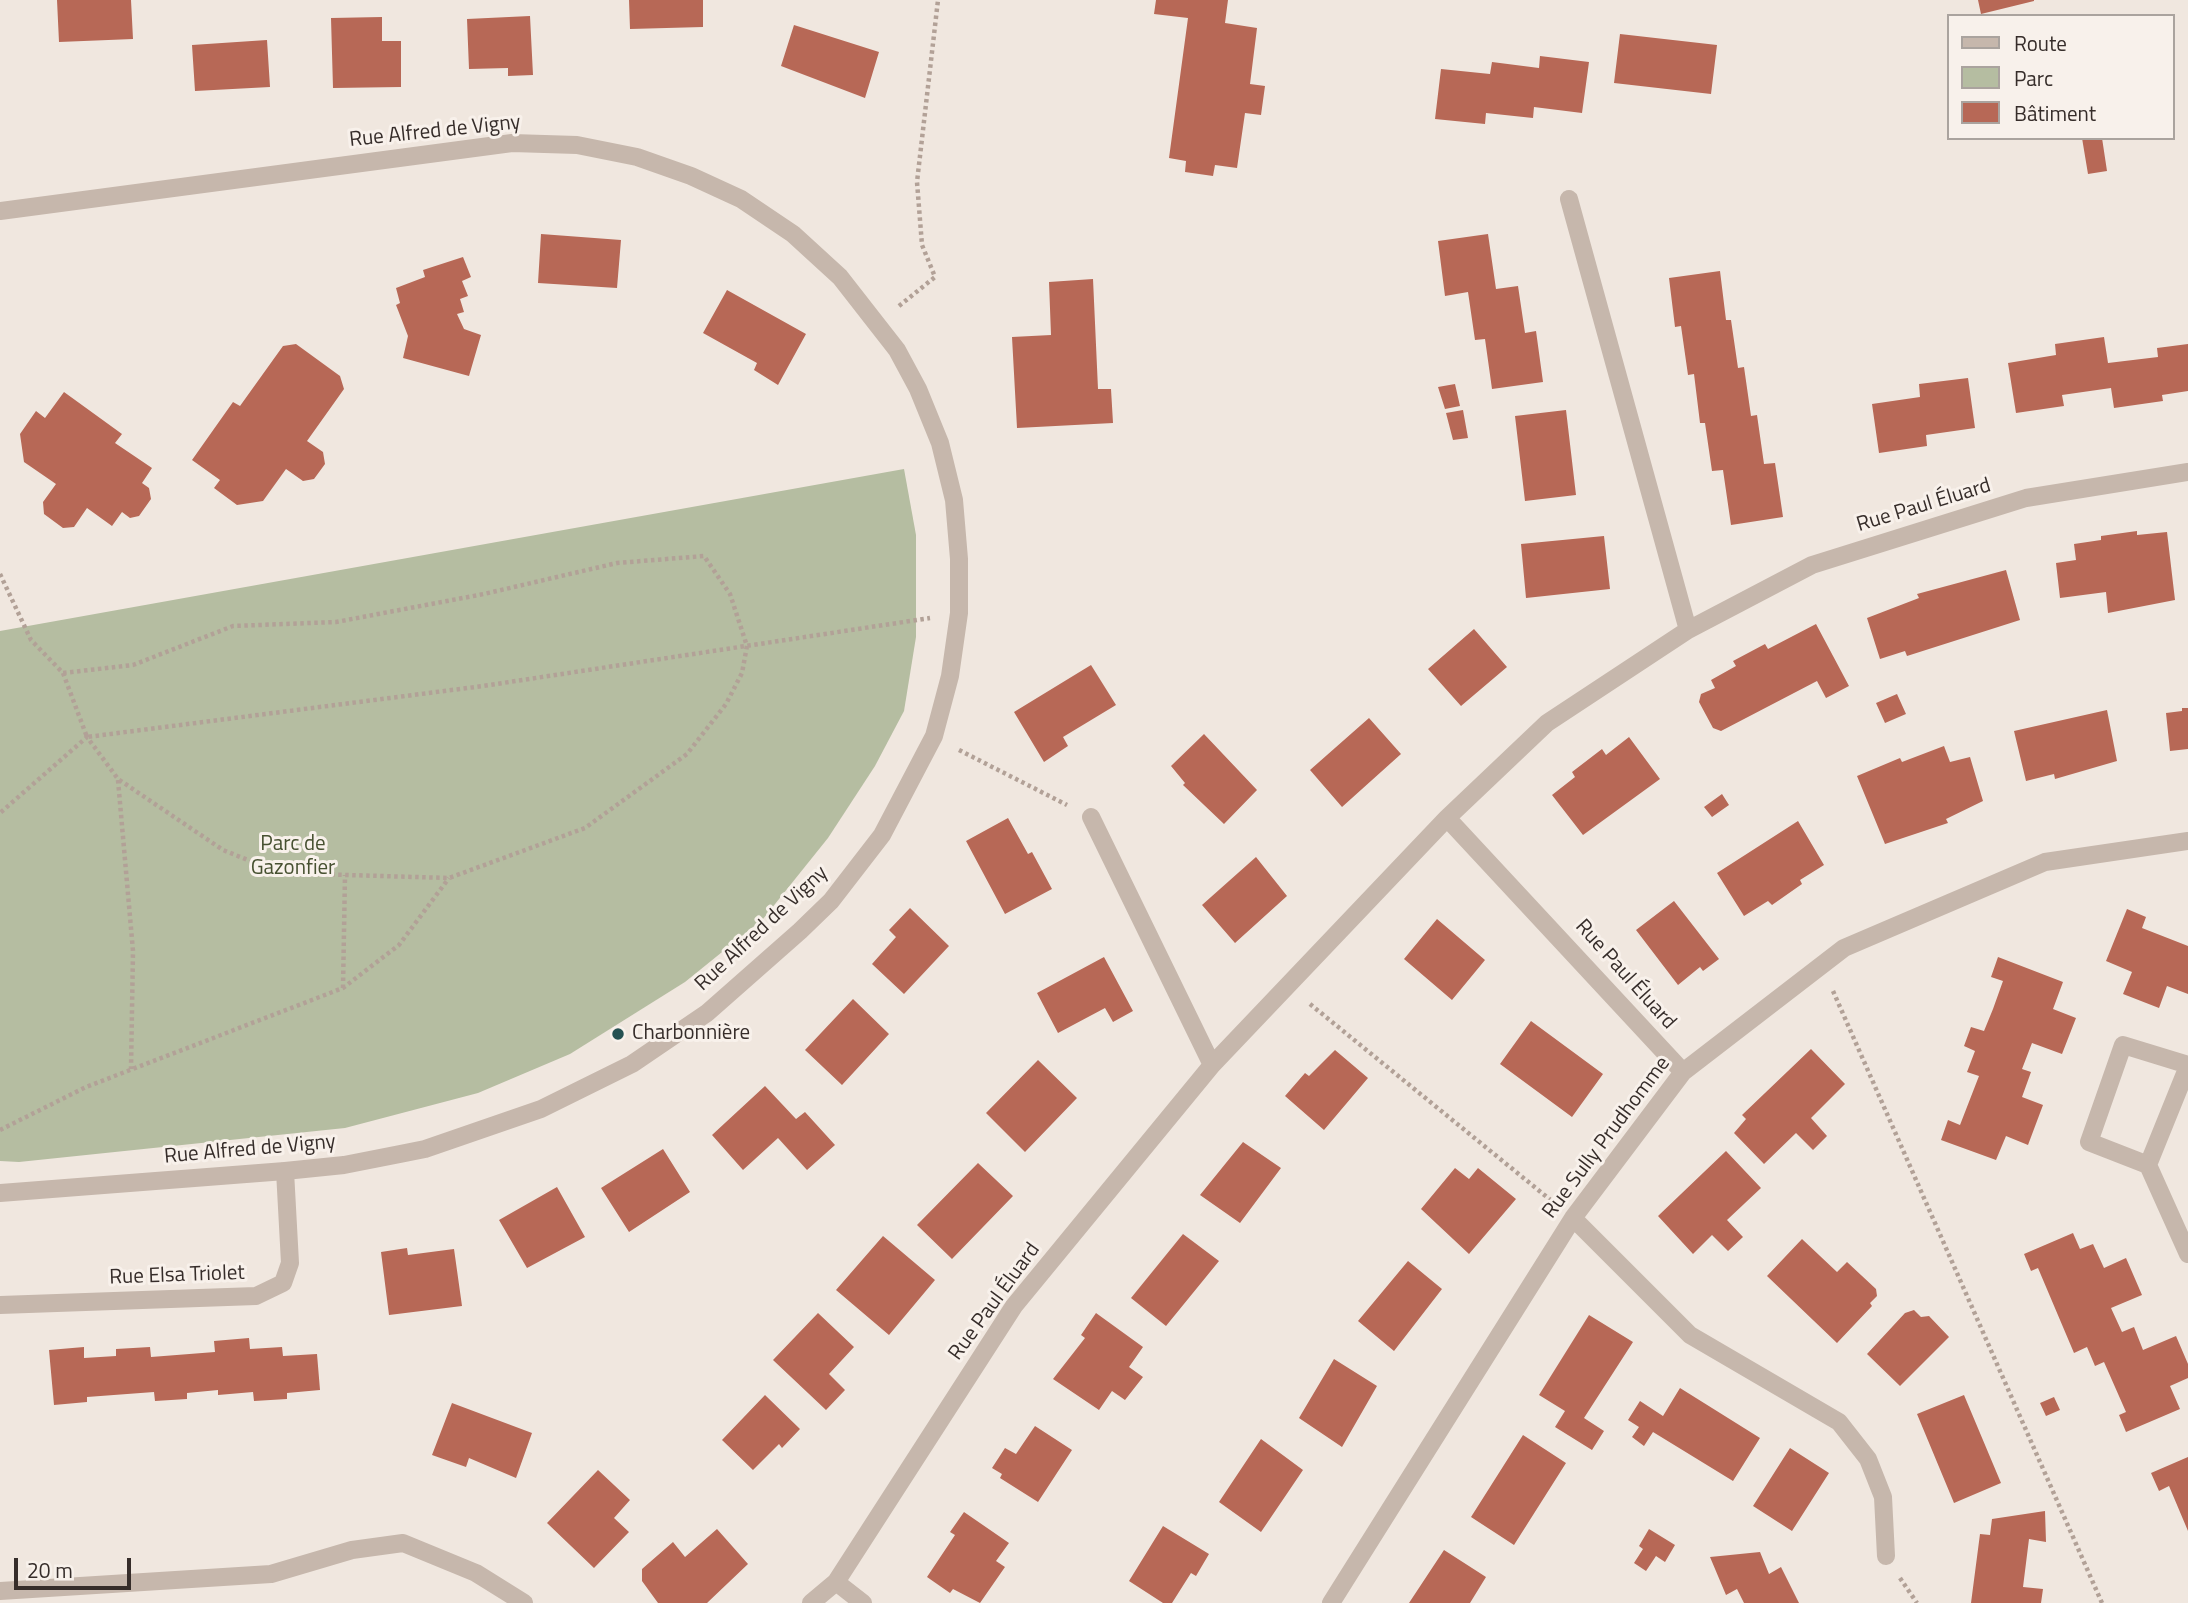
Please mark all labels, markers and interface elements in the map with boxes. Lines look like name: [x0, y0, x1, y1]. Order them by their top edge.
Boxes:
legend: [1946, 14, 2174, 140]
text: Route: [2014, 27, 2067, 59]
text: Parc: [2014, 62, 2053, 94]
text: Bâtiment: [2014, 97, 2096, 129]
street label: Rue Alfred de Vigny: [348, 110, 522, 154]
street label: Rue Paul Éluard: [1854, 474, 1994, 538]
park label: Parc de Gazonfier: [251, 832, 335, 882]
street label: Rue Alfred de Vigny: [690, 861, 834, 997]
street label: Rue Paul Éluard: [1569, 915, 1681, 1035]
place label: Charbonnière: [632, 1021, 750, 1047]
marker: Charbonnière: [610, 1026, 626, 1042]
street label: Rue Sully Prudhomme: [1538, 1052, 1676, 1224]
street label: Rue Alfred de Vigny: [163, 1130, 337, 1170]
street label: Rue Paul Éluard: [944, 1238, 1046, 1366]
street label: Rue Elsa Triolet: [109, 1261, 245, 1291]
scale bar: [18, 1544, 135, 1588]
text: 20 m: [27, 1554, 73, 1586]

